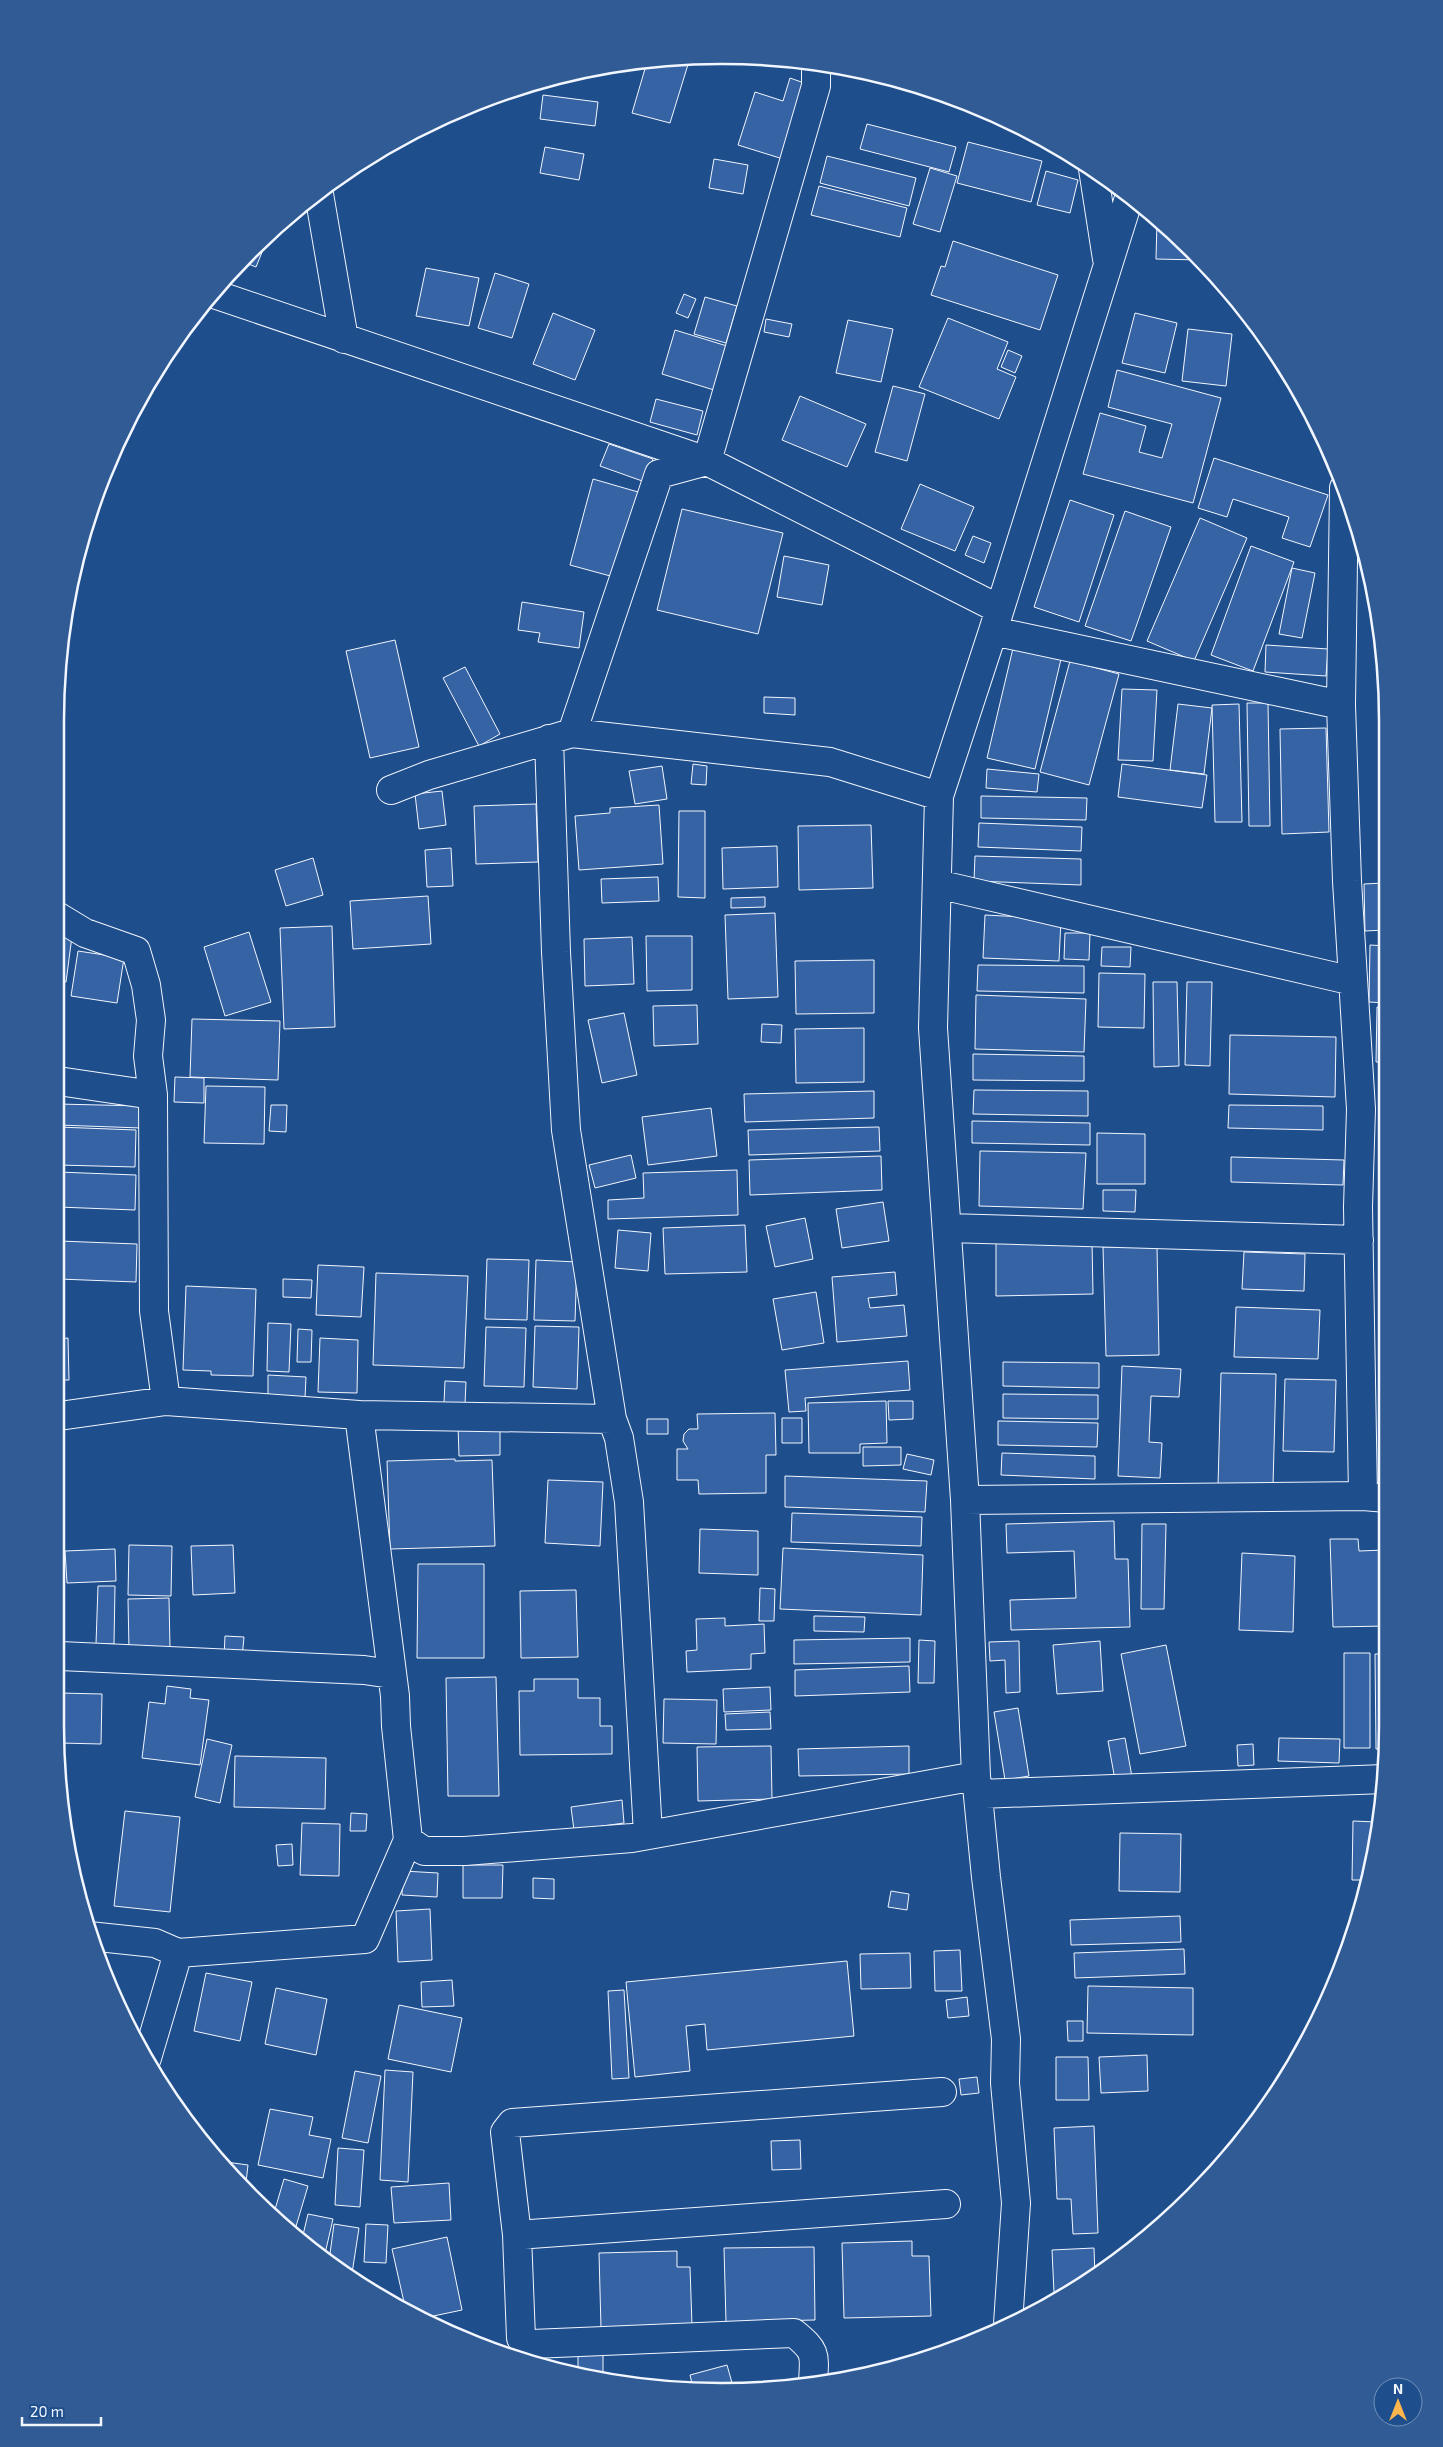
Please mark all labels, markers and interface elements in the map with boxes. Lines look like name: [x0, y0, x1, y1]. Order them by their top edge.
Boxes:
north arrow: [1373, 2377, 1423, 2427]
text: N: [1393, 2380, 1403, 2397]
scale bar: [22, 2394, 101, 2426]
text: 20 m: [30, 2402, 64, 2420]

